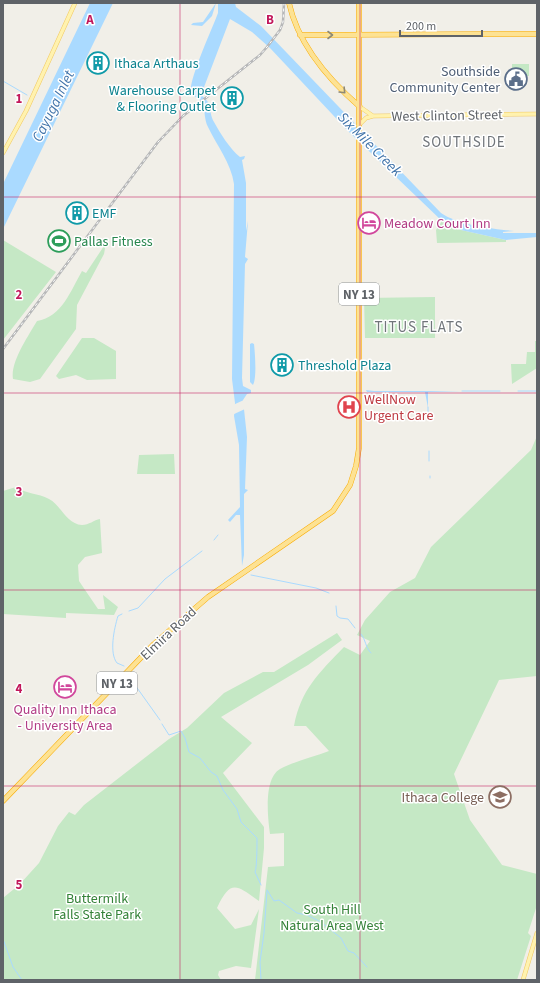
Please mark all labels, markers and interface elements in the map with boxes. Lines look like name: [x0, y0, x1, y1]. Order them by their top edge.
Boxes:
text: A: [85, 11, 94, 29]
text: B: [266, 11, 274, 29]
scale bar: [400, 12, 482, 38]
text: 200 m: [406, 18, 436, 35]
one-way arrow: [327, 31, 333, 39]
building icon: Ithaca Arthaus: [85, 50, 111, 76]
place label: Ithaca Arthaus: [114, 54, 199, 74]
place label: Southside Community Center: [389, 62, 500, 98]
water label: Cayuga Inlet: [27, 66, 80, 145]
public building icon: Southside Community Center: [503, 66, 529, 92]
place label: Warehouse Carpet & Flooring Outlet: [109, 81, 216, 117]
building icon: Warehouse Carpet & Flooring Outlet: [219, 85, 245, 111]
one-way arrow: [338, 86, 346, 94]
text: 1: [16, 90, 23, 108]
street label: West Clinton Street: [391, 105, 503, 127]
water label: Six Mile Creek: [333, 107, 407, 182]
district label: SOUTHSIDE: [422, 132, 506, 153]
building icon: EMF: [64, 200, 90, 226]
place label: EMF: [92, 204, 117, 224]
hotel icon: Meadow Court Inn: [356, 210, 382, 236]
place label: Meadow Court Inn: [384, 214, 491, 234]
sports icon: Pallas Fitness: [46, 228, 72, 254]
place label: Pallas Fitness: [74, 232, 153, 252]
road number: NY 13: [339, 283, 379, 305]
text: 2: [16, 286, 23, 304]
district label: TITUS FLATS: [374, 317, 464, 338]
building icon: Threshold Plaza: [269, 352, 295, 378]
place label: Threshold Plaza: [298, 356, 391, 376]
place label: WellNow Urgent Care: [364, 390, 434, 426]
hospital icon: WellNow Urgent Care: [336, 394, 362, 420]
text: 3: [16, 483, 23, 501]
street label: Elmira Road: [136, 602, 201, 665]
road number: NY 13: [97, 672, 137, 694]
hotel icon: Quality Inn Ithaca - University Area: [52, 674, 78, 700]
text: 4: [16, 680, 23, 698]
place label: Quality Inn Ithaca - University Area: [13, 700, 117, 736]
school or university icon: Ithaca College: [487, 784, 513, 810]
place label: Ithaca College: [401, 788, 484, 808]
text: 5: [16, 876, 23, 894]
park label: Buttermilk Falls State Park: [53, 889, 141, 925]
park label: South Hill Natural Area West: [280, 900, 384, 936]

